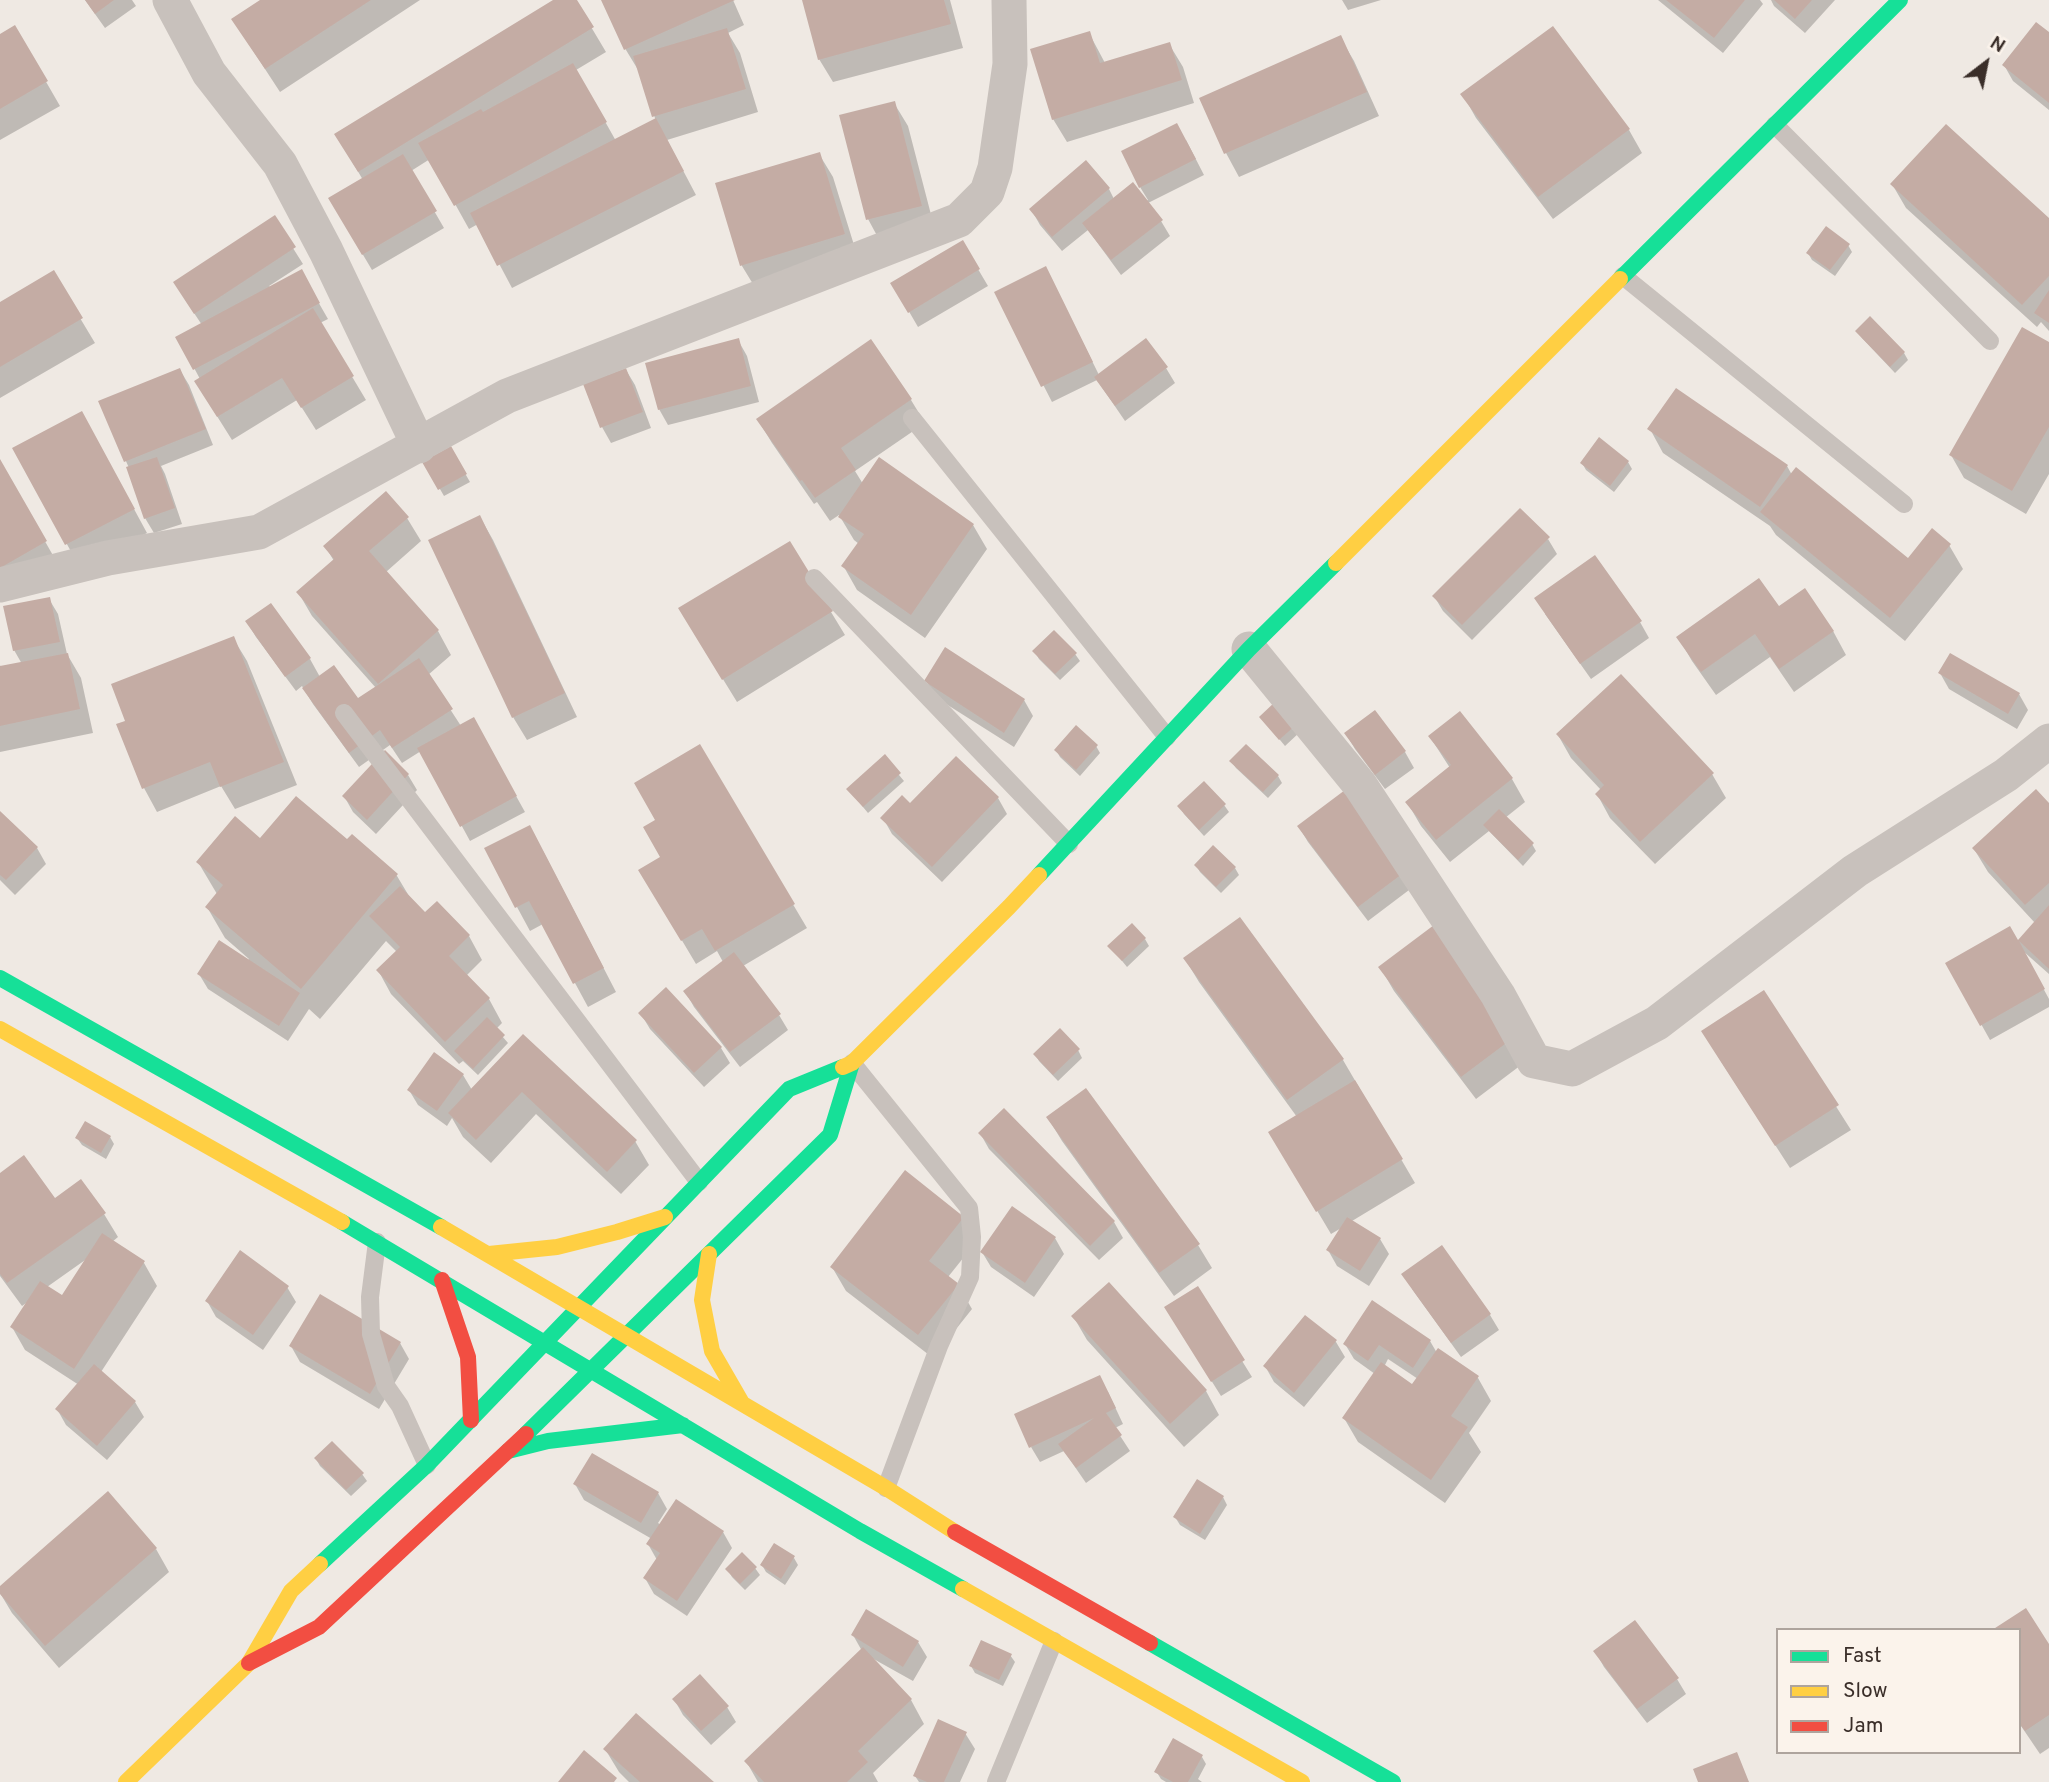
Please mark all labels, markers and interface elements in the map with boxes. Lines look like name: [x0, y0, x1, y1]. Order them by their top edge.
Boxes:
north arrow: [1951, 28, 2021, 98]
text: N: [1985, 31, 2009, 59]
legend: [1776, 1628, 2021, 1754]
text: Fast: [1843, 1643, 1882, 1670]
text: Slow: [1843, 1678, 1888, 1705]
text: Jam: [1843, 1713, 1884, 1740]

